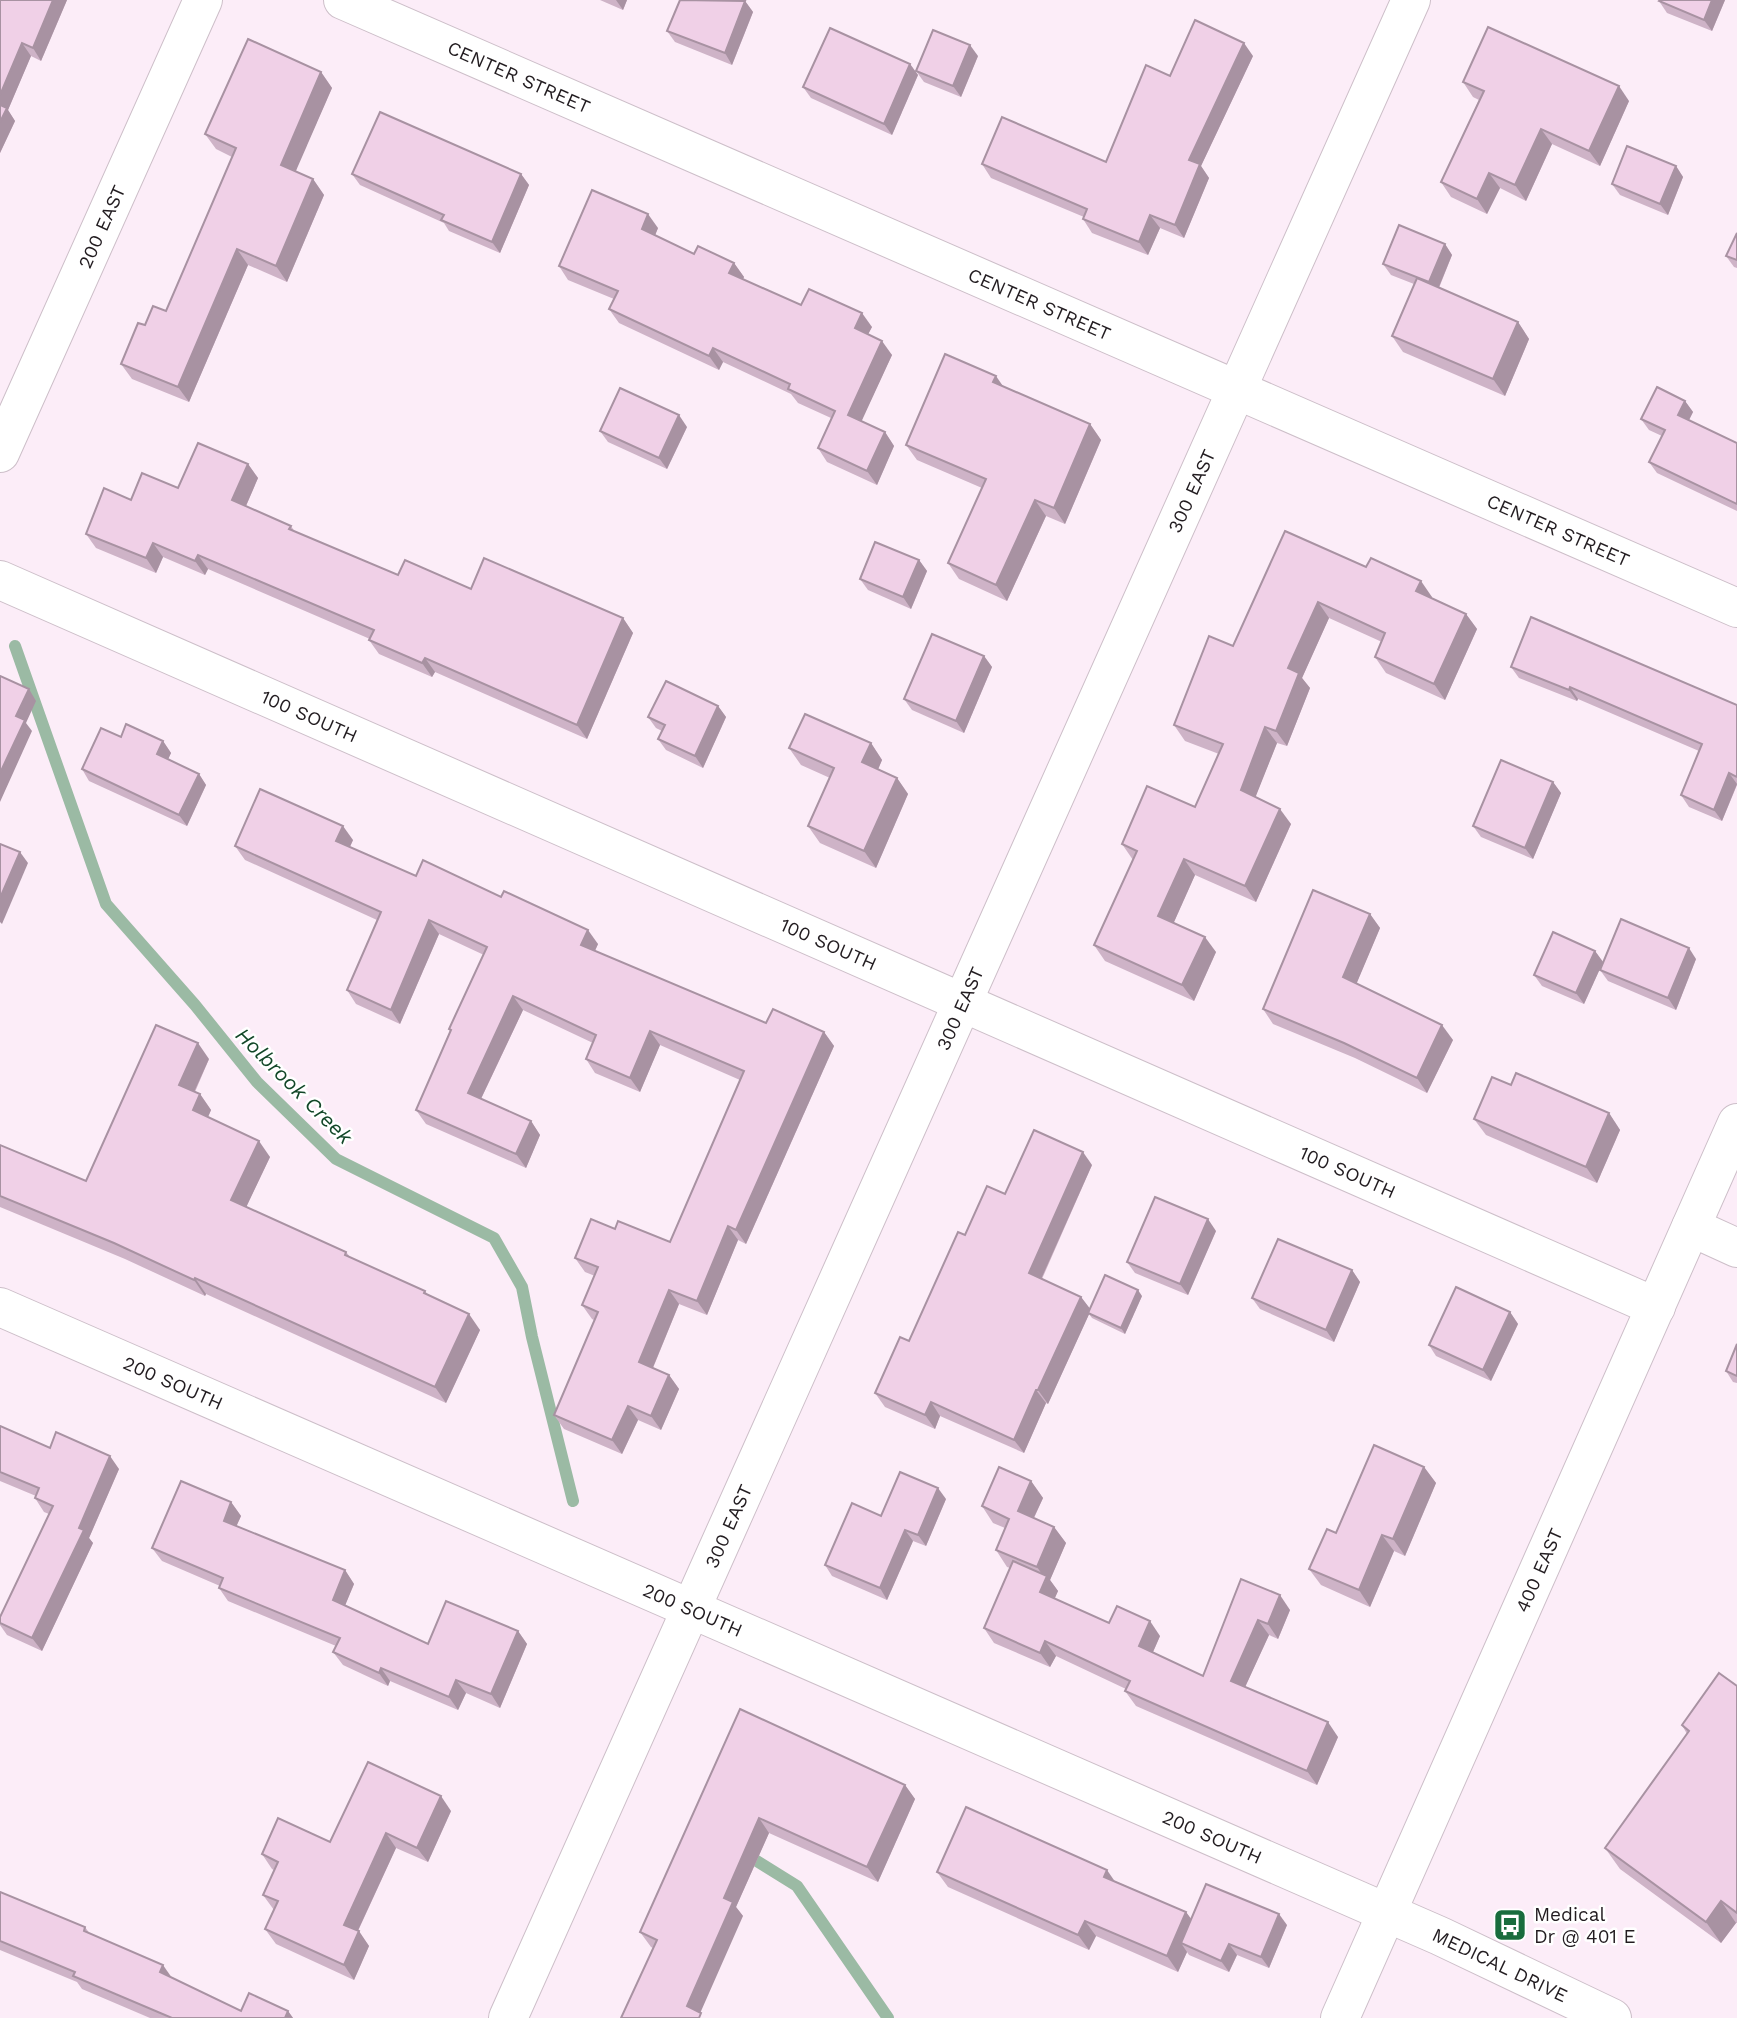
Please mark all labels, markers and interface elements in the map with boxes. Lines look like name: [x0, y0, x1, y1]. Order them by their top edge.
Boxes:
street label: CENTER STREET: [444, 36, 594, 118]
street label: 200 EAST: [73, 182, 131, 272]
street label: CENTER STREET: [965, 263, 1114, 345]
street label: 300 EAST: [1163, 446, 1220, 536]
street label: CENTER STREET: [1483, 489, 1633, 572]
street label: 100 SOUTH: [258, 685, 361, 748]
street label: 100 SOUTH: [777, 913, 880, 975]
street label: 300 EAST: [932, 963, 989, 1054]
water label: Holbrook Creek: [231, 1022, 358, 1150]
street label: 100 SOUTH: [1296, 1141, 1399, 1203]
street label: 200 SOUTH: [120, 1351, 226, 1415]
street label: 300 EAST: [700, 1481, 757, 1571]
street label: 400 EAST: [1511, 1525, 1568, 1616]
street label: 200 SOUTH: [639, 1578, 746, 1642]
street label: 200 SOUTH: [1159, 1805, 1266, 1869]
place label: Medical Dr @ 401 E: [1534, 1903, 1636, 1948]
bus stop icon: Medical Dr @ 401 E: [1491, 1906, 1529, 1944]
street label: MEDICAL DRIVE: [1429, 1923, 1571, 2007]

